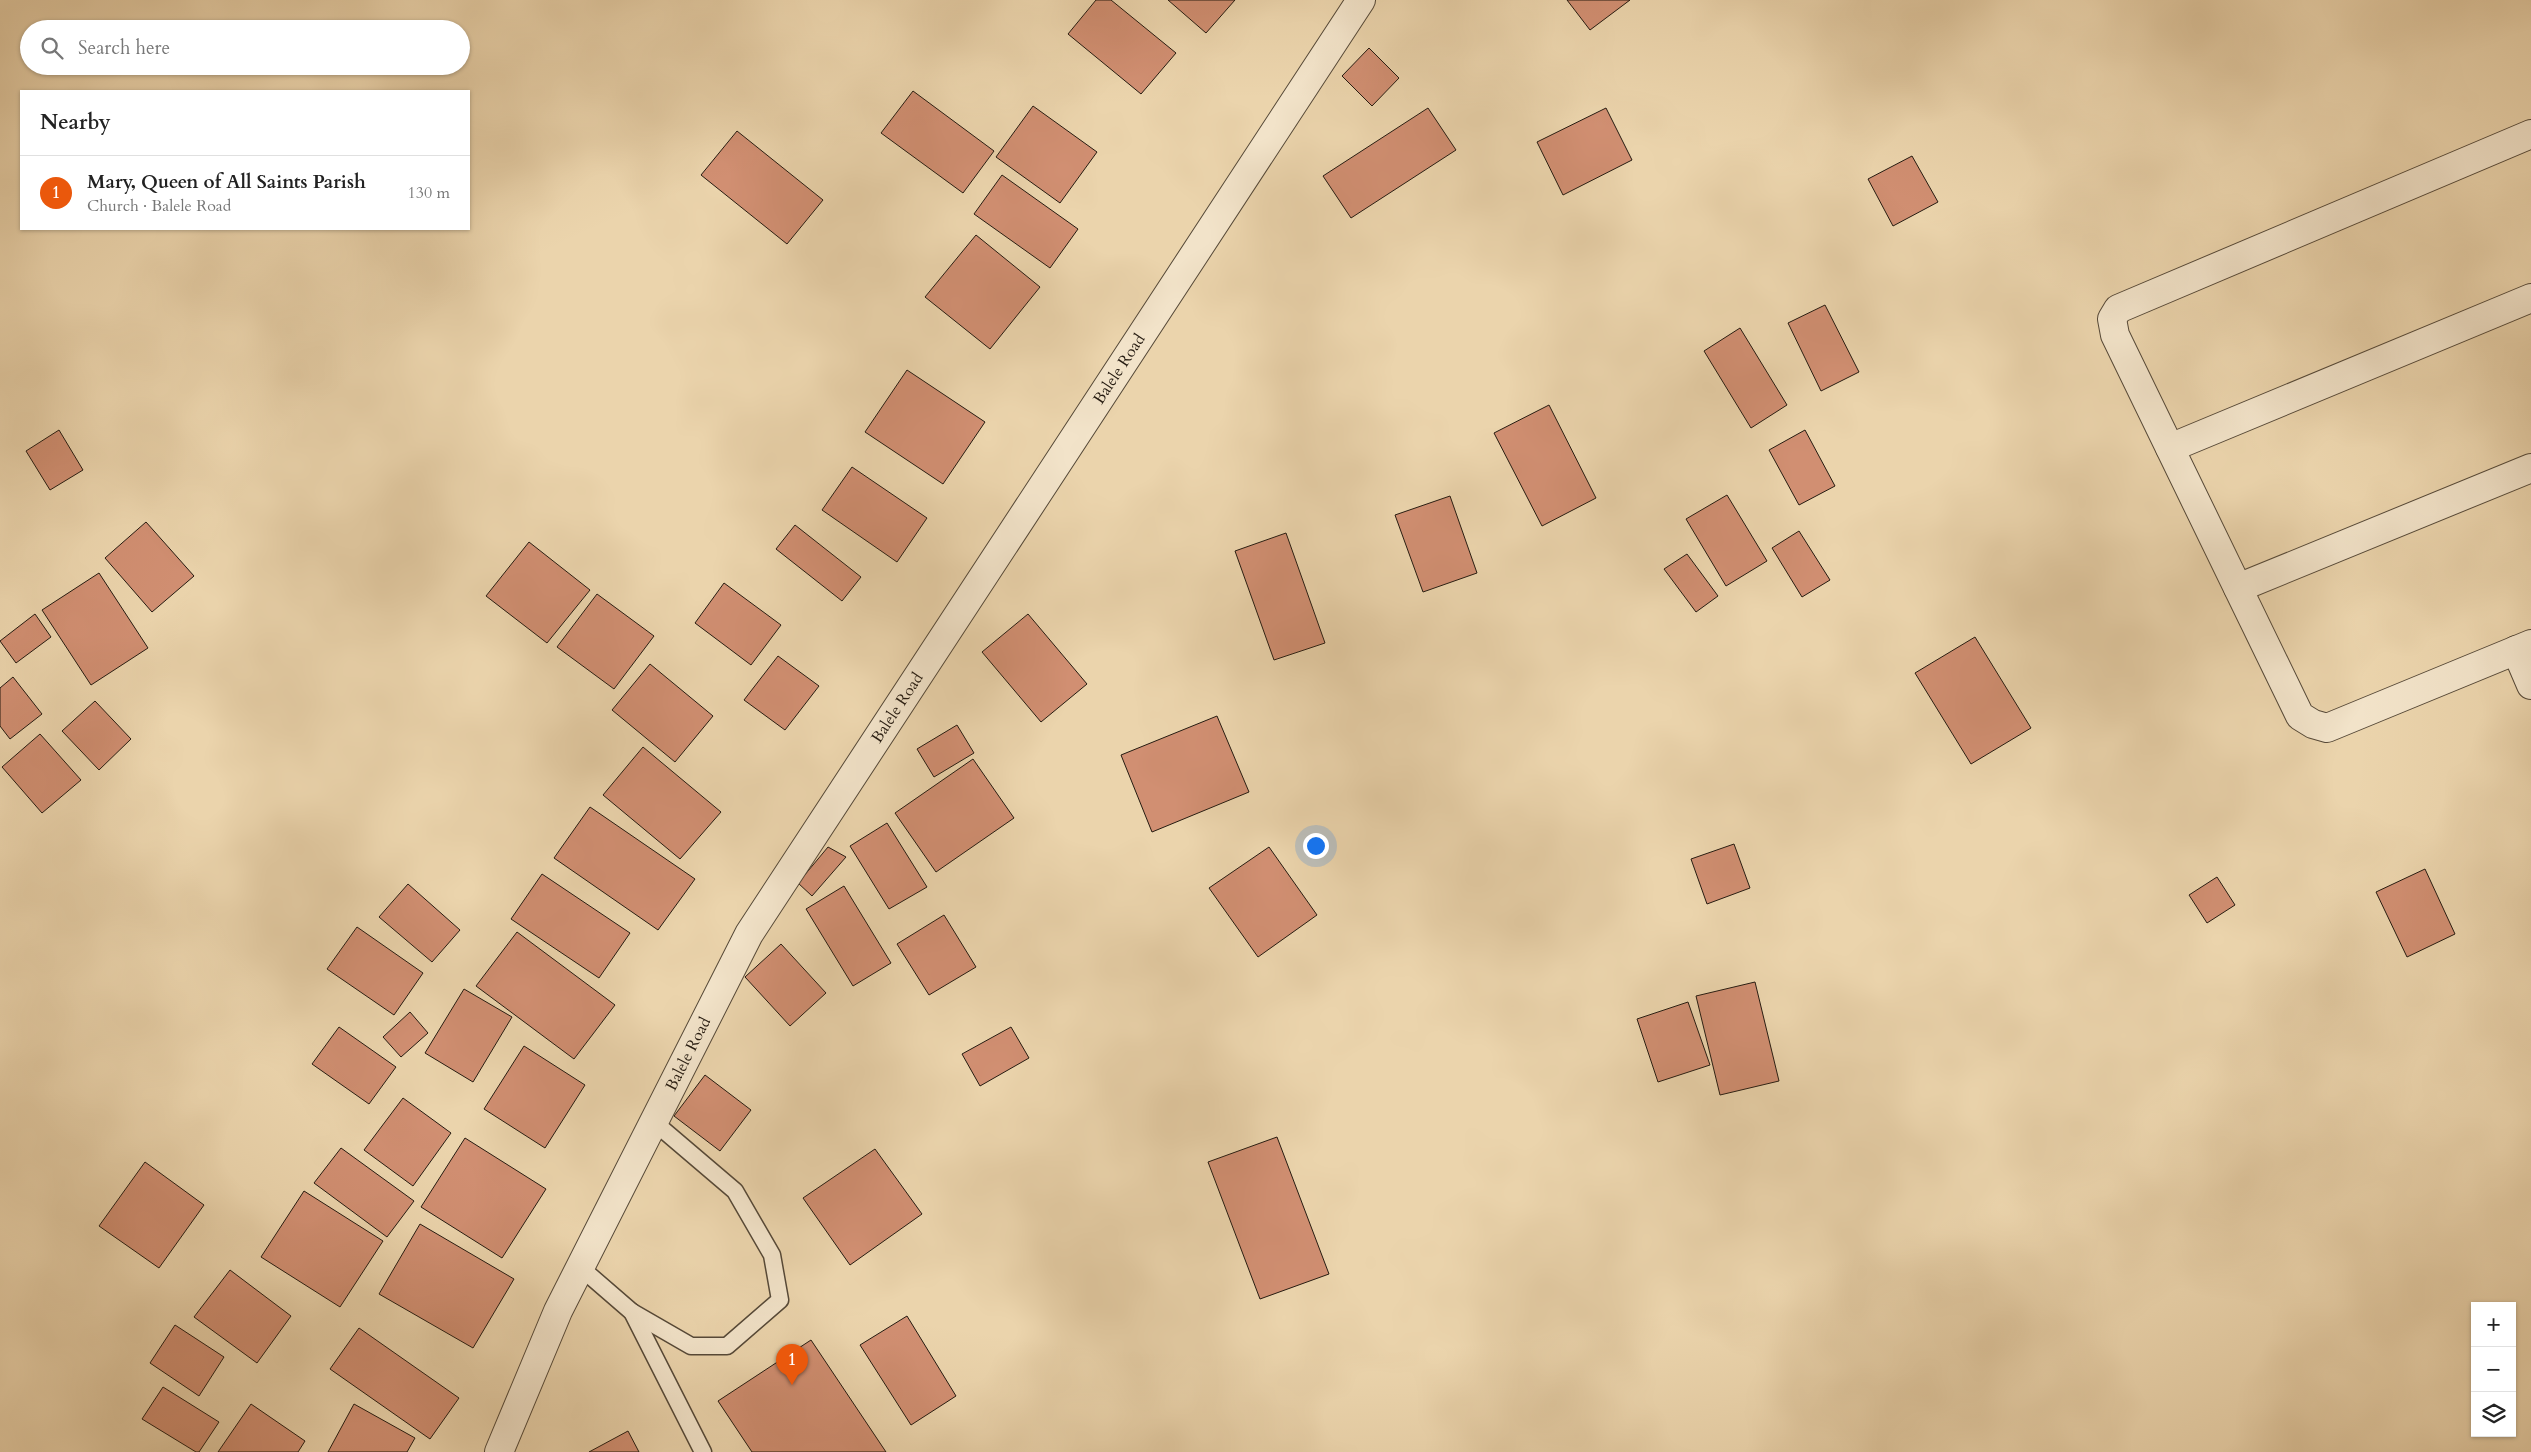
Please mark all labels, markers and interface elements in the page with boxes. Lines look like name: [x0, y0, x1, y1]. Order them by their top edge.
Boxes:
search box: [20, 20, 470, 75]
icon: search: [38, 34, 66, 62]
text: Search here: [78, 35, 170, 61]
text: Nearby: [40, 108, 111, 137]
text: Mary, Queen of All Saints Parish: [87, 169, 366, 195]
text: 1: [52, 182, 60, 204]
text: 130 m: [408, 182, 450, 204]
text: Church · Balele Road: [87, 195, 231, 217]
street label: Balele Road: [1088, 329, 1151, 408]
street label: Balele Road: [866, 668, 929, 747]
your location: [1303, 833, 1329, 859]
street label: Balele Road: [660, 1013, 716, 1095]
map controls: [2471, 1302, 2516, 1437]
button: +: [2471, 1302, 2516, 1347]
pin: 1: [776, 1344, 808, 1385]
button: −: [2471, 1347, 2516, 1392]
button: layers: [2471, 1392, 2516, 1437]

